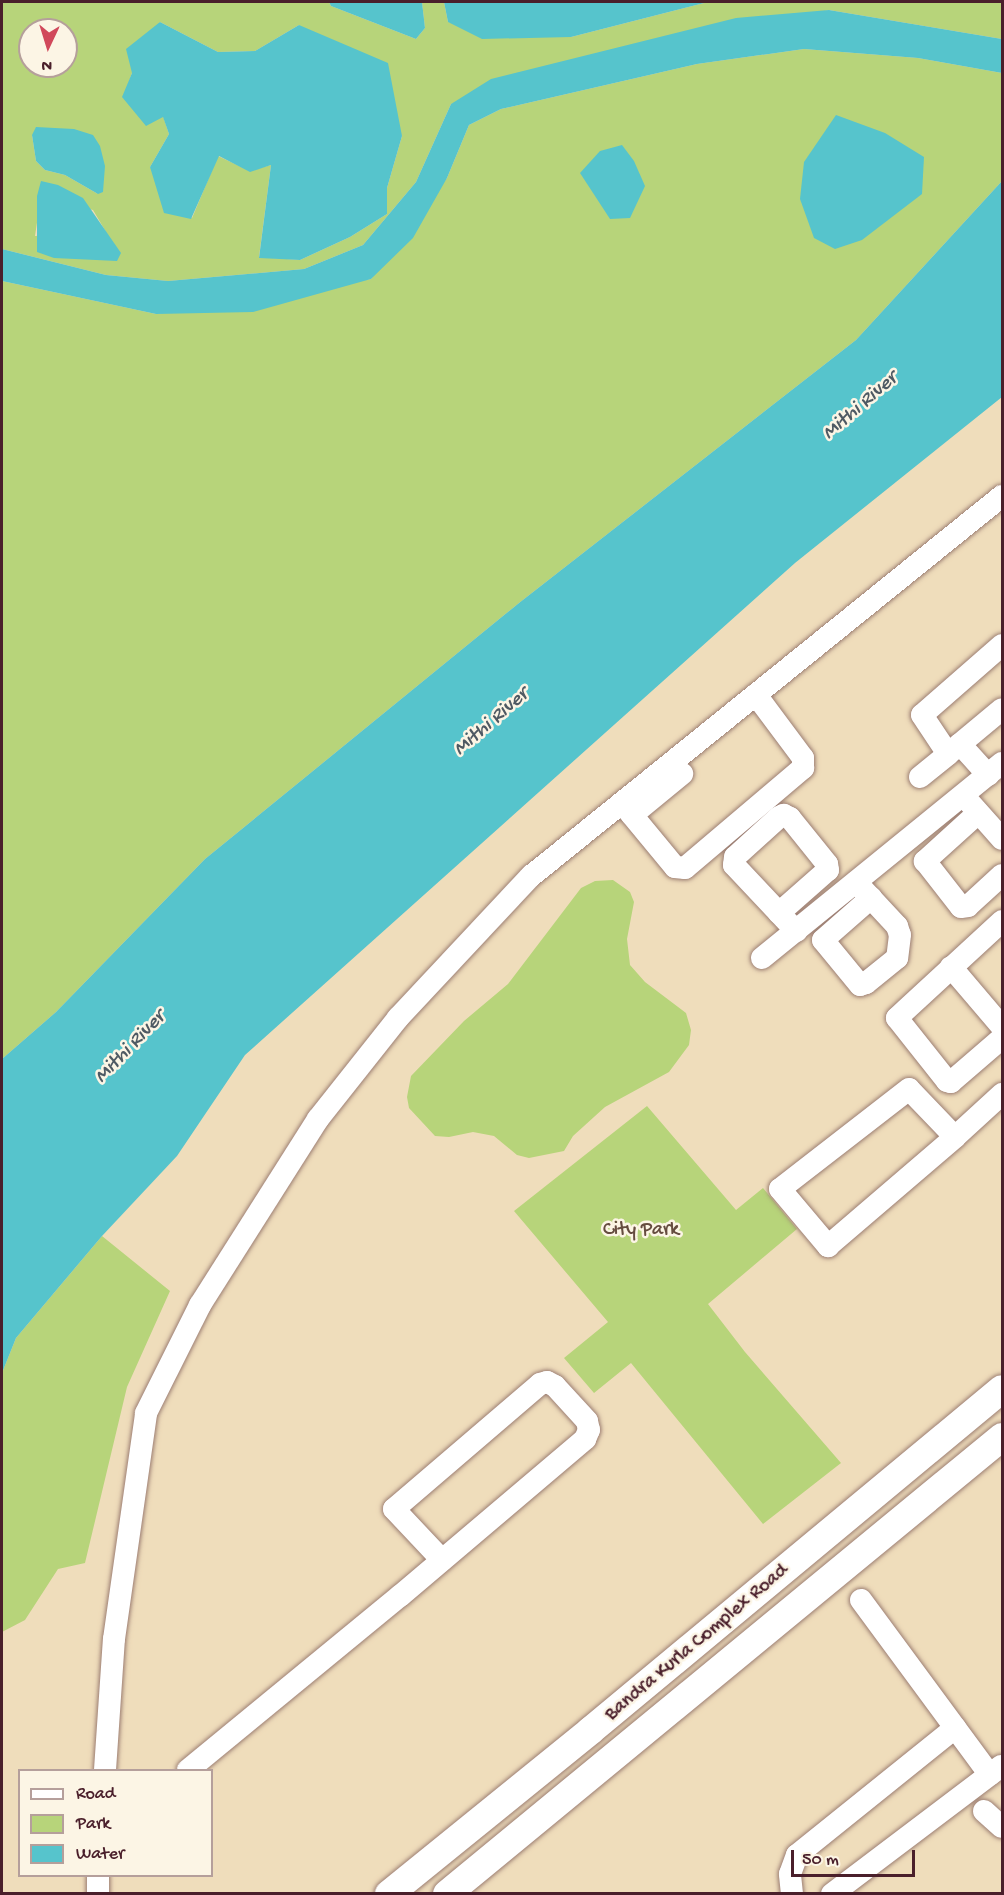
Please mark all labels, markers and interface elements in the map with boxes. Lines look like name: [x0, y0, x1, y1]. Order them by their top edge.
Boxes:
north arrow: [18, 18, 78, 78]
text: N: [41, 55, 53, 74]
water label: Mithi River: [818, 367, 904, 447]
water label: Mithi River: [449, 683, 535, 763]
water label: Mithi River: [90, 1006, 172, 1090]
park label: City Park: [603, 1218, 679, 1242]
street label: Bandra Kurla Complex Road: [600, 1559, 794, 1727]
legend: [18, 1769, 213, 1877]
text: Road: [76, 1784, 115, 1805]
text: Park: [76, 1814, 110, 1835]
scale bar: [794, 1838, 918, 1876]
text: Water: [76, 1844, 124, 1865]
text: 50 m: [802, 1850, 839, 1871]

